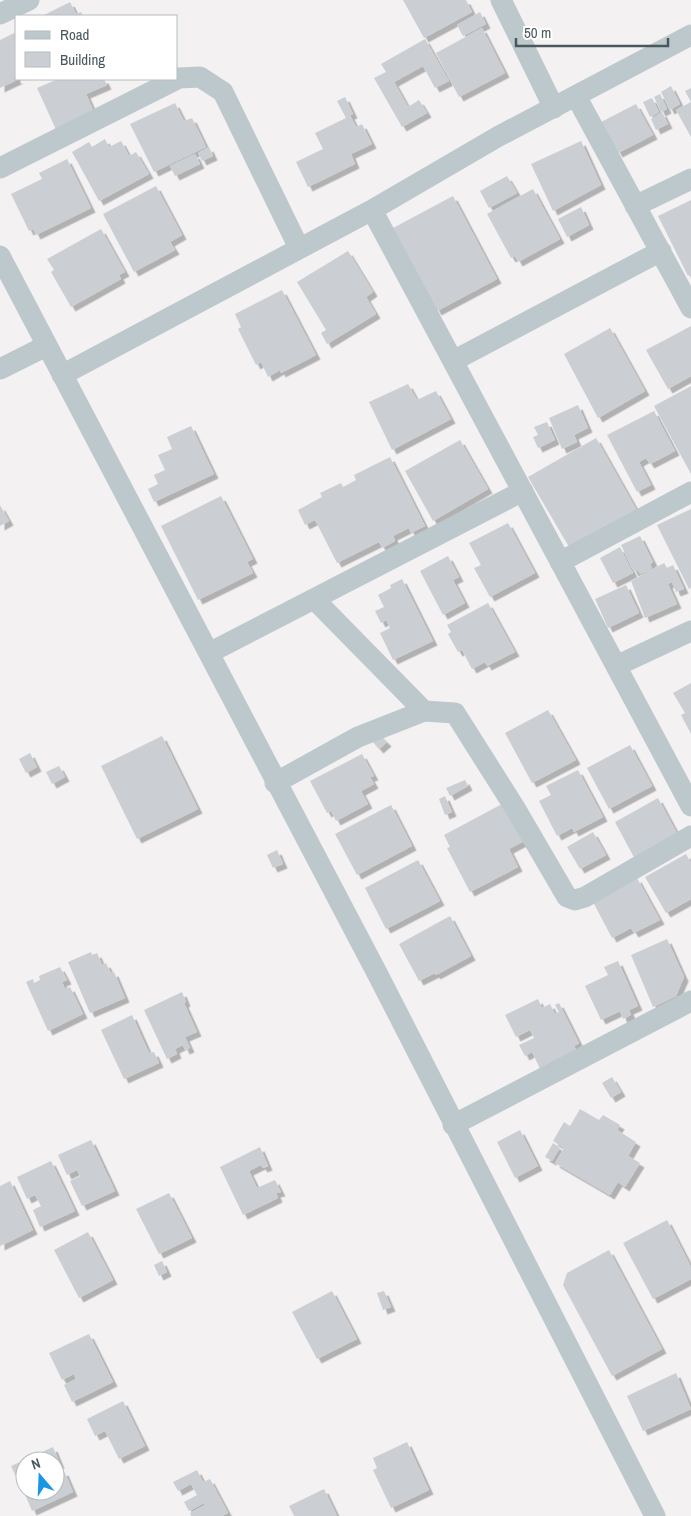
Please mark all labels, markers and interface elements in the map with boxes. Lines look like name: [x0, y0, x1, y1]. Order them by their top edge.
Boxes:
legend: [15, 15, 178, 80]
scale bar: [516, 15, 668, 47]
text: 50 m: [524, 22, 551, 43]
text: Road: [60, 24, 89, 45]
text: Building: [60, 49, 105, 70]
north arrow: [15, 1451, 65, 1501]
text: N: [29, 1454, 43, 1474]

